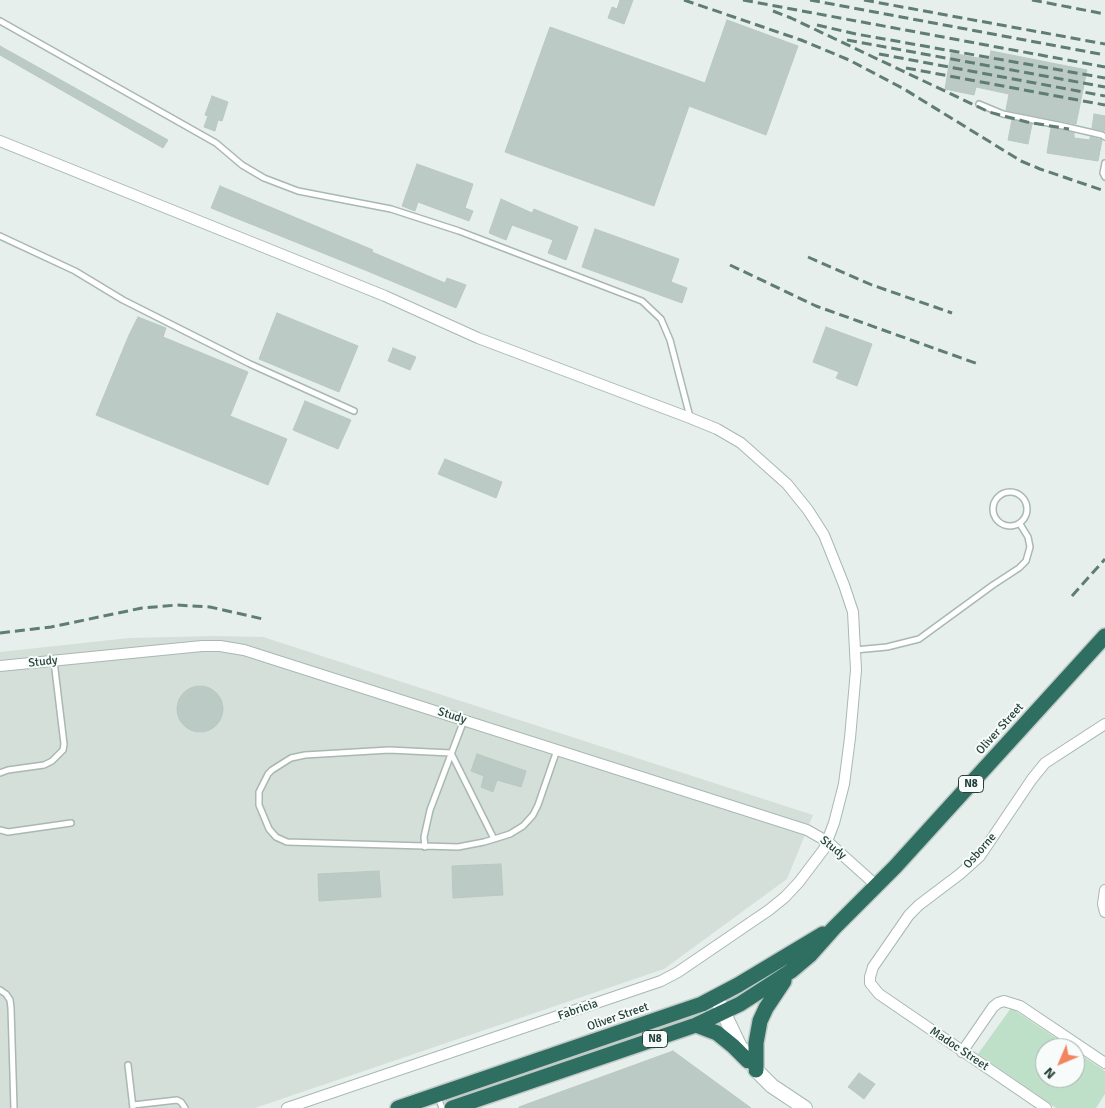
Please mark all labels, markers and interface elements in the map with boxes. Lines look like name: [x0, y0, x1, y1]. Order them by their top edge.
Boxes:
street label: Study: [28, 653, 58, 671]
street label: Oliver Street: [973, 700, 1027, 758]
street label: Study: [436, 705, 468, 727]
road number: N8: [958, 776, 984, 792]
street label: Osborne: [961, 830, 999, 872]
street label: Study: [817, 833, 849, 863]
street label: Fabricia: [556, 996, 600, 1024]
street label: Oliver Street: [585, 1000, 651, 1034]
street label: Madoc Street: [927, 1024, 991, 1074]
road number: N8: [642, 1030, 668, 1048]
north arrow: [1035, 1038, 1085, 1088]
text: N: [1040, 1064, 1059, 1083]

